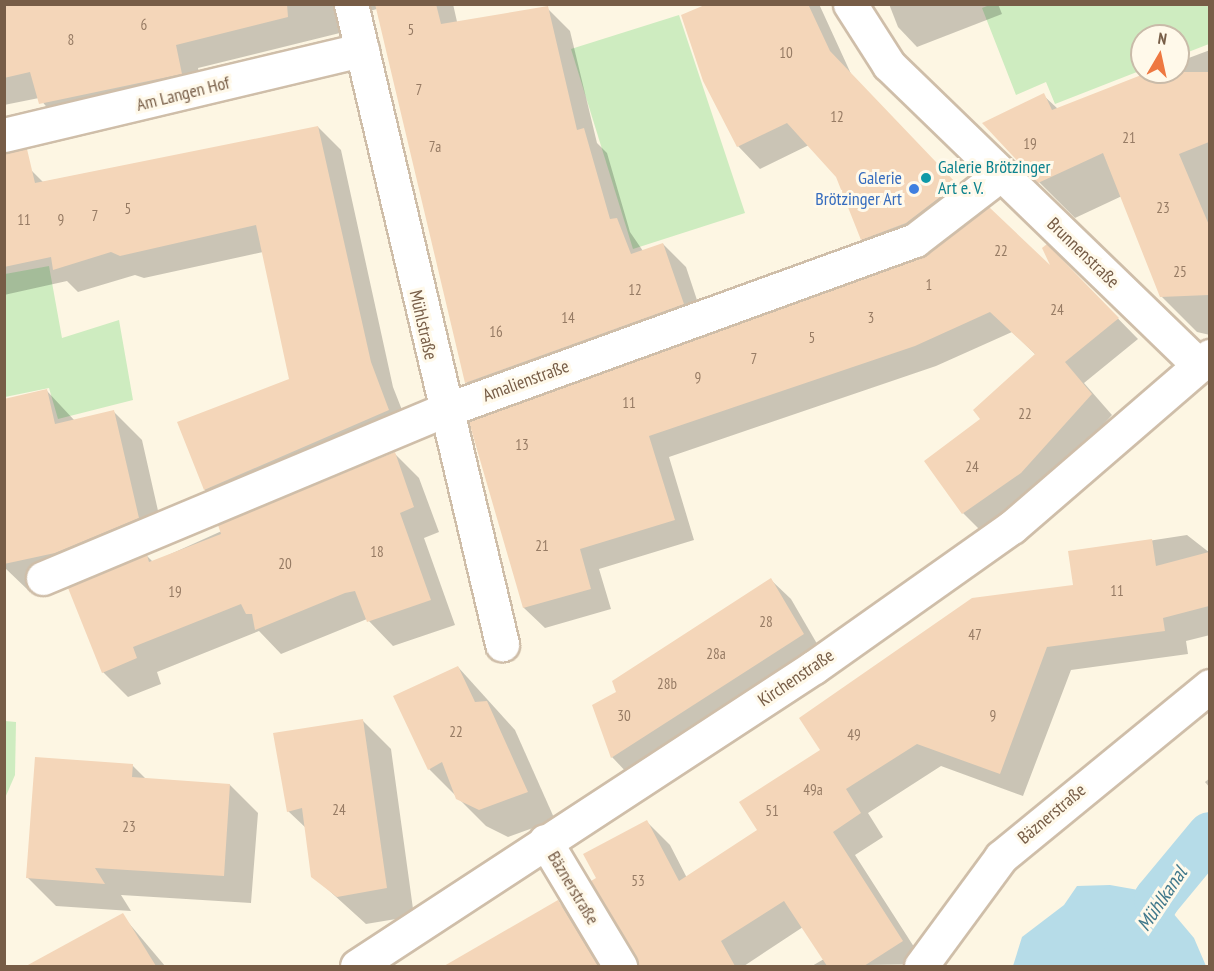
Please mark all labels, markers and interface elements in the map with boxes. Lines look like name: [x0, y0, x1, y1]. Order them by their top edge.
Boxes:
house number: 6: [141, 16, 147, 34]
house number: 5: [408, 21, 414, 39]
north arrow: [1130, 24, 1190, 84]
text: N: [1157, 28, 1168, 49]
house number: 8: [68, 31, 74, 49]
house number: 10: [779, 44, 793, 62]
street label: Am Langen Hof: [134, 72, 232, 116]
house number: 7: [416, 81, 422, 99]
house number: 12: [830, 108, 844, 126]
house number: 21: [1122, 129, 1136, 147]
house number: 19: [1023, 135, 1037, 153]
house number: 7a: [429, 138, 441, 156]
place label: Galerie Brötzinger Art e. V.: [938, 157, 1050, 200]
place label: Galerie Brötzinger Art: [815, 168, 902, 210]
marker: Galerie Brötzinger Art e. V.: [919, 171, 933, 185]
marker: Galerie Brötzinger Art: [907, 182, 921, 196]
house number: 23: [1156, 199, 1170, 217]
house number: 5: [125, 200, 131, 218]
house number: 7: [92, 207, 98, 225]
house number: 11: [17, 211, 31, 229]
house number: 9: [58, 211, 64, 229]
street label: Brunnenstraße: [1042, 213, 1124, 293]
house number: 22: [994, 242, 1008, 260]
house number: 25: [1173, 263, 1187, 281]
house number: 1: [926, 276, 932, 294]
house number: 12: [628, 281, 642, 299]
street label: Mühlstraße: [405, 288, 441, 362]
house number: 24: [1050, 301, 1064, 319]
house number: 14: [561, 309, 575, 327]
house number: 3: [868, 309, 874, 327]
house number: 16: [489, 323, 503, 341]
house number: 5: [809, 329, 815, 347]
house number: 7: [751, 350, 757, 368]
street label: Amalienstraße: [480, 355, 572, 407]
house number: 9: [695, 369, 701, 387]
house number: 11: [622, 394, 636, 412]
house number: 22: [1018, 405, 1032, 423]
house number: 13: [515, 436, 529, 454]
house number: 24: [965, 458, 979, 476]
house number: 21: [535, 537, 549, 555]
house number: 18: [370, 543, 384, 561]
house number: 20: [278, 555, 292, 573]
house number: 11: [1110, 582, 1124, 600]
house number: 19: [168, 583, 182, 601]
house number: 28: [759, 613, 773, 631]
house number: 47: [968, 626, 982, 644]
house number: 28a: [706, 645, 726, 663]
street label: Kirchenstraße: [754, 645, 838, 711]
house number: 28b: [657, 675, 677, 693]
house number: 30: [617, 707, 631, 725]
house number: 9: [990, 707, 996, 725]
house number: 22: [449, 723, 463, 741]
house number: 49: [847, 726, 861, 744]
street label: Bäznerstraße: [1014, 779, 1090, 849]
house number: 49a: [803, 781, 823, 799]
house number: 24: [332, 801, 346, 819]
house number: 51: [765, 802, 779, 820]
house number: 23: [122, 818, 136, 836]
street label: Bäznerstraße: [543, 847, 603, 929]
water label: Mühlkanal: [1132, 862, 1192, 936]
house number: 53: [631, 872, 645, 890]

